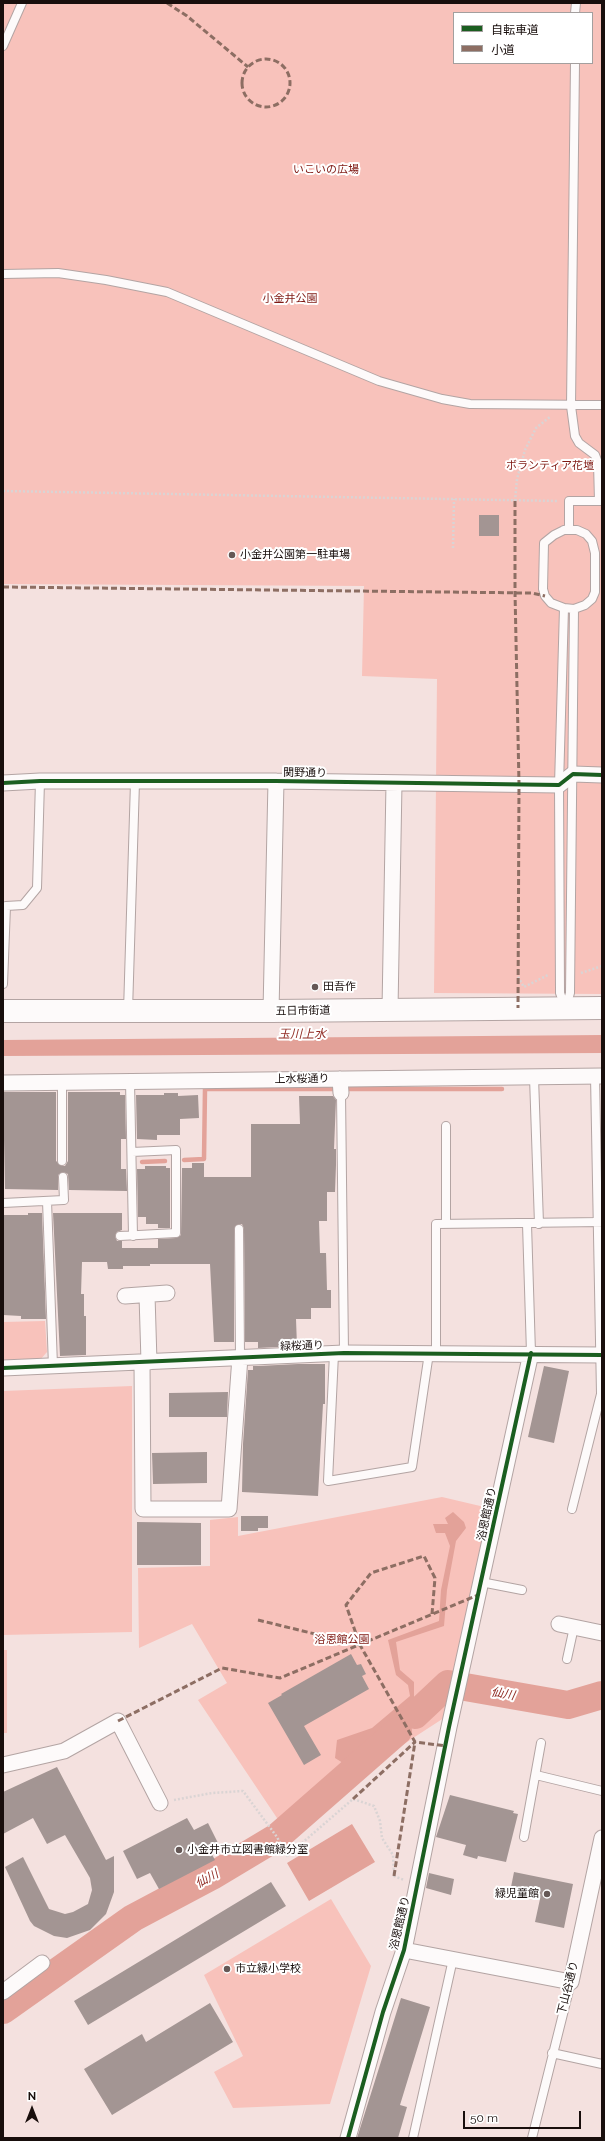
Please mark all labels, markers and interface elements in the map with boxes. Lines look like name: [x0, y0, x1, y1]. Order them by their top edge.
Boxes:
legend: [453, 12, 593, 64]
text: 自転車道: [491, 23, 539, 37]
text: 小道: [491, 43, 515, 57]
park label: いこいの広場: [293, 163, 359, 177]
park label: 小金井公園: [263, 292, 317, 306]
park label: ボランティア花壇: [506, 459, 594, 473]
place label: 小金井公園第一駐車場: [240, 548, 350, 562]
marker: 小金井公園第一駐車場: [227, 550, 237, 560]
street label: 関野通り: [283, 766, 327, 780]
place label: 田吾作: [323, 980, 356, 994]
marker: 田吾作: [310, 982, 320, 992]
street label: 五日市街道: [275, 1004, 331, 1018]
water label: 玉川上水: [278, 1027, 326, 1041]
street label: 上水桜通り: [274, 1072, 330, 1086]
street label: 緑桜通り: [280, 1339, 324, 1353]
street label: 浴恩館通り: [475, 1486, 499, 1542]
park label: 浴恩館公園: [315, 1633, 369, 1647]
water label: 仙川: [490, 1685, 516, 1703]
place label: 小金井市立図書館緑分室: [187, 1843, 308, 1857]
marker: 小金井市立図書館緑分室: [174, 1845, 184, 1855]
water label: 仙川: [193, 1867, 221, 1891]
place label: 緑児童館: [495, 1887, 539, 1901]
marker: 緑児童館: [542, 1889, 552, 1899]
street label: 浴恩館通り: [387, 1895, 413, 1951]
street label: 下山谷通り: [555, 1960, 581, 2016]
place label: 市立緑小学校: [235, 1962, 301, 1976]
marker: 市立緑小学校: [222, 1964, 232, 1974]
north arrow: [12, 2089, 52, 2129]
text: N: [28, 2090, 36, 2103]
scale bar: [465, 2103, 583, 2129]
text: 50 m: [470, 2111, 498, 2125]

